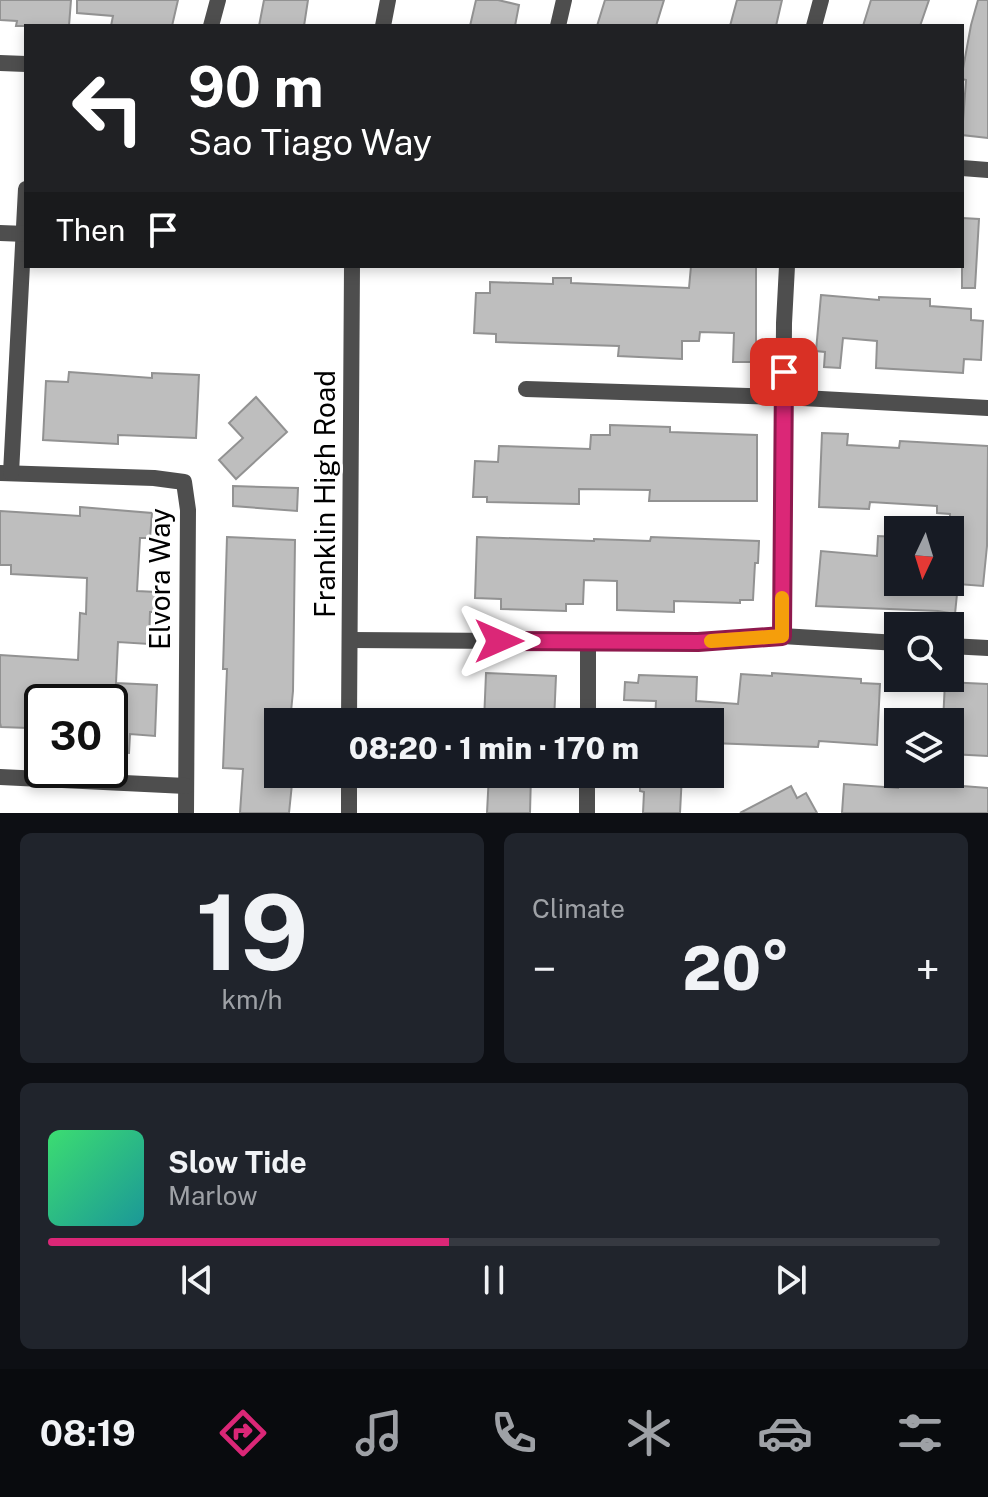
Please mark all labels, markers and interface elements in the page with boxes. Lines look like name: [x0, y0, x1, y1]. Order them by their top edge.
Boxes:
text: 90 m: [188, 54, 324, 120]
icon: left: [56, 56, 160, 160]
text: Sao Tiago Way: [188, 121, 432, 163]
icon: arrive: [141, 208, 185, 252]
text: Then: [56, 212, 125, 248]
pin: [750, 338, 818, 406]
icon: arrive: [762, 350, 806, 394]
street label: Franklin High Road: [308, 370, 341, 618]
street label: Elvora Way: [143, 508, 176, 650]
north arrow: [884, 516, 964, 596]
map controls: [884, 516, 964, 788]
position arrow: [457, 599, 541, 683]
button: search: [884, 612, 964, 692]
speed limit sign: 30: [24, 684, 128, 788]
button: layers: [884, 708, 964, 788]
text: 08:20 · 1 min · 170 m: [349, 730, 639, 766]
text: 19: [195, 871, 309, 993]
text: Climate: [532, 893, 625, 924]
text: 20°: [682, 933, 790, 1004]
text: −: [532, 943, 556, 995]
text: +: [916, 943, 940, 995]
text: km/h: [221, 984, 283, 1015]
text: Slow Tide: [168, 1144, 307, 1180]
text: Marlow: [168, 1180, 258, 1211]
icon: previous: [175, 1258, 219, 1302]
icon: pause: [472, 1258, 516, 1302]
icon: next: [769, 1258, 813, 1302]
icon: directions: [215, 1405, 271, 1461]
icon: music: [351, 1405, 407, 1461]
icon: phone: [486, 1405, 542, 1461]
icon: climate: [621, 1405, 677, 1461]
icon: car: [757, 1405, 813, 1461]
icon: filters: [892, 1405, 948, 1461]
text: 08:19: [40, 1412, 136, 1454]

